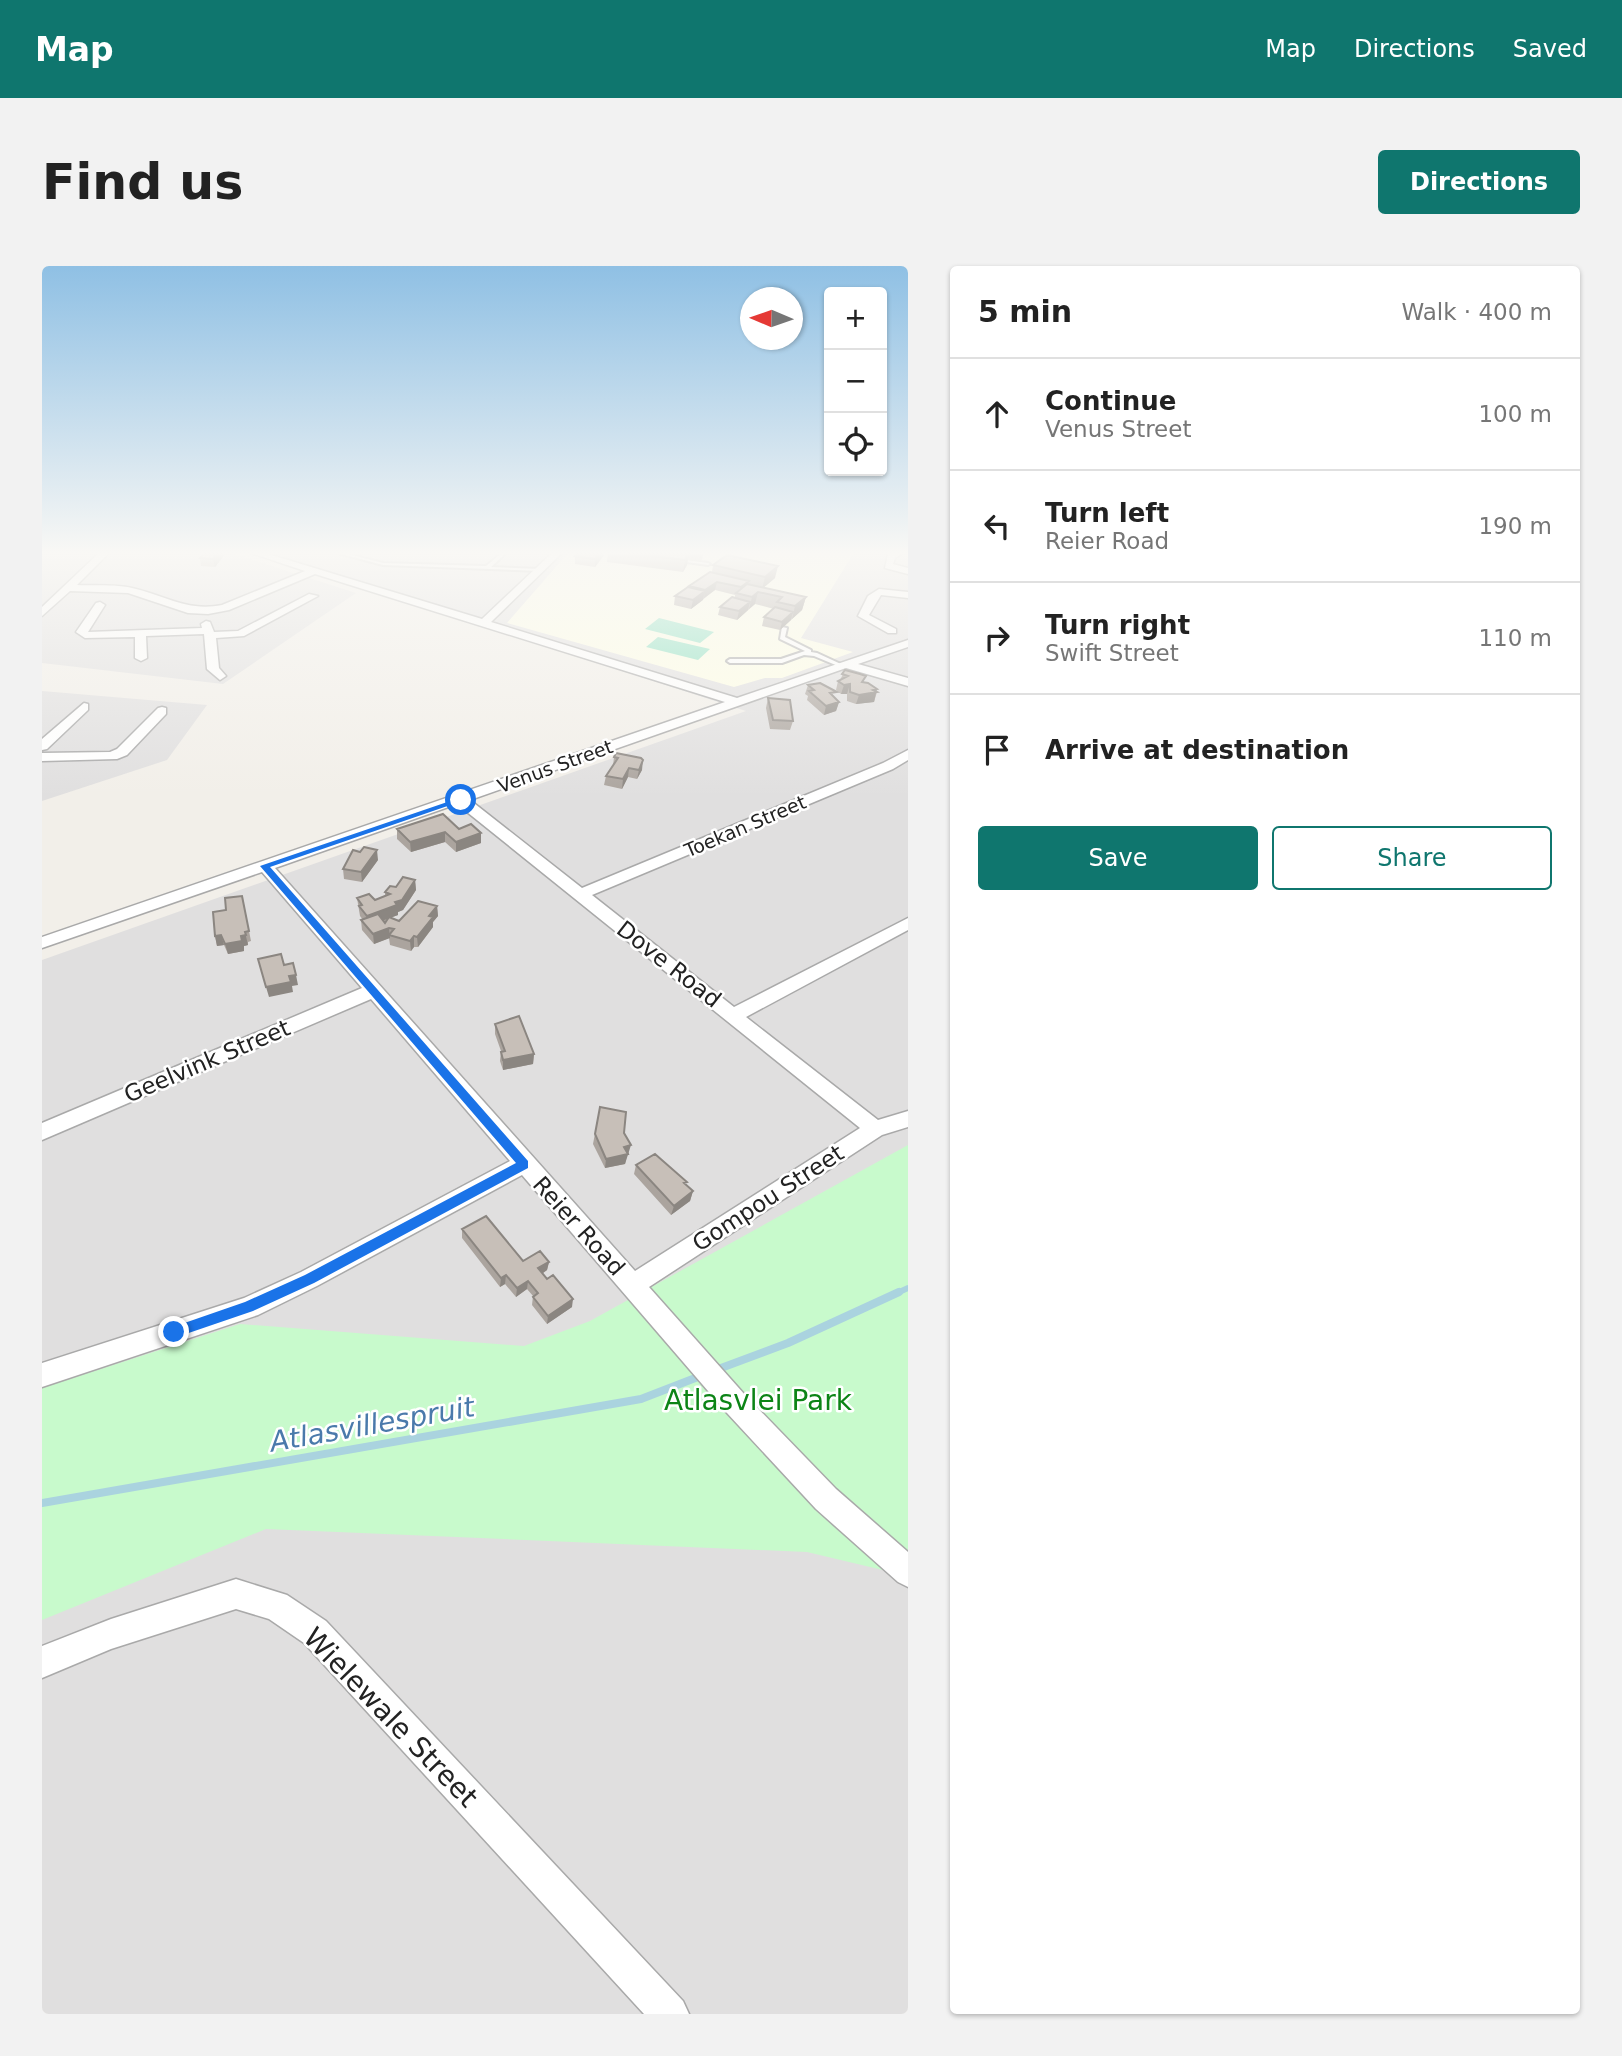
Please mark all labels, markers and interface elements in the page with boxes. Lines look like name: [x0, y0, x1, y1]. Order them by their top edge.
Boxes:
text: Map: [35, 30, 114, 69]
text: Map: [1265, 35, 1316, 63]
text: Directions: [1354, 35, 1475, 63]
text: Saved: [1513, 35, 1587, 63]
button: Directions: [1378, 150, 1580, 214]
text: Find us: [42, 154, 243, 211]
north arrow: [740, 287, 803, 350]
map controls: [824, 287, 887, 476]
button: +: [824, 287, 887, 350]
text: 5 min: [978, 294, 1072, 329]
text: Walk · 400 m: [1401, 299, 1552, 325]
button: −: [824, 350, 887, 413]
text: Continue: [1045, 386, 1176, 416]
icon: ahead: [978, 395, 1016, 433]
text: 100 m: [1478, 401, 1552, 427]
button: locate: [824, 413, 887, 476]
text: Venus Street: [1045, 416, 1191, 442]
text: Turn left: [1045, 498, 1169, 528]
icon: left: [978, 507, 1016, 545]
text: 190 m: [1478, 513, 1552, 539]
text: Reier Road: [1045, 528, 1169, 554]
text: Turn right: [1045, 610, 1190, 640]
icon: right: [978, 619, 1016, 657]
text: 110 m: [1478, 625, 1552, 651]
text: Swift Street: [1045, 640, 1179, 666]
icon: arrive: [978, 731, 1016, 769]
street label: Venus Street: [494, 735, 616, 797]
text: Arrive at destination: [1045, 735, 1349, 765]
route start: [445, 784, 476, 815]
street label: Toekan Street: [680, 791, 809, 862]
button: Save: [978, 826, 1258, 890]
button: Share: [1272, 826, 1552, 890]
street label: Dove Road: [612, 915, 726, 1013]
street label: Geelvink Street: [120, 1014, 294, 1108]
street label: Gompou Street: [688, 1140, 848, 1256]
street label: Reier Road: [528, 1171, 630, 1281]
route end: [158, 1316, 189, 1347]
park label: Atlasvlei Park: [664, 1384, 853, 1417]
water label: Atlasvillespruit: [265, 1390, 478, 1459]
street label: Wielewale Street: [297, 1621, 485, 1814]

